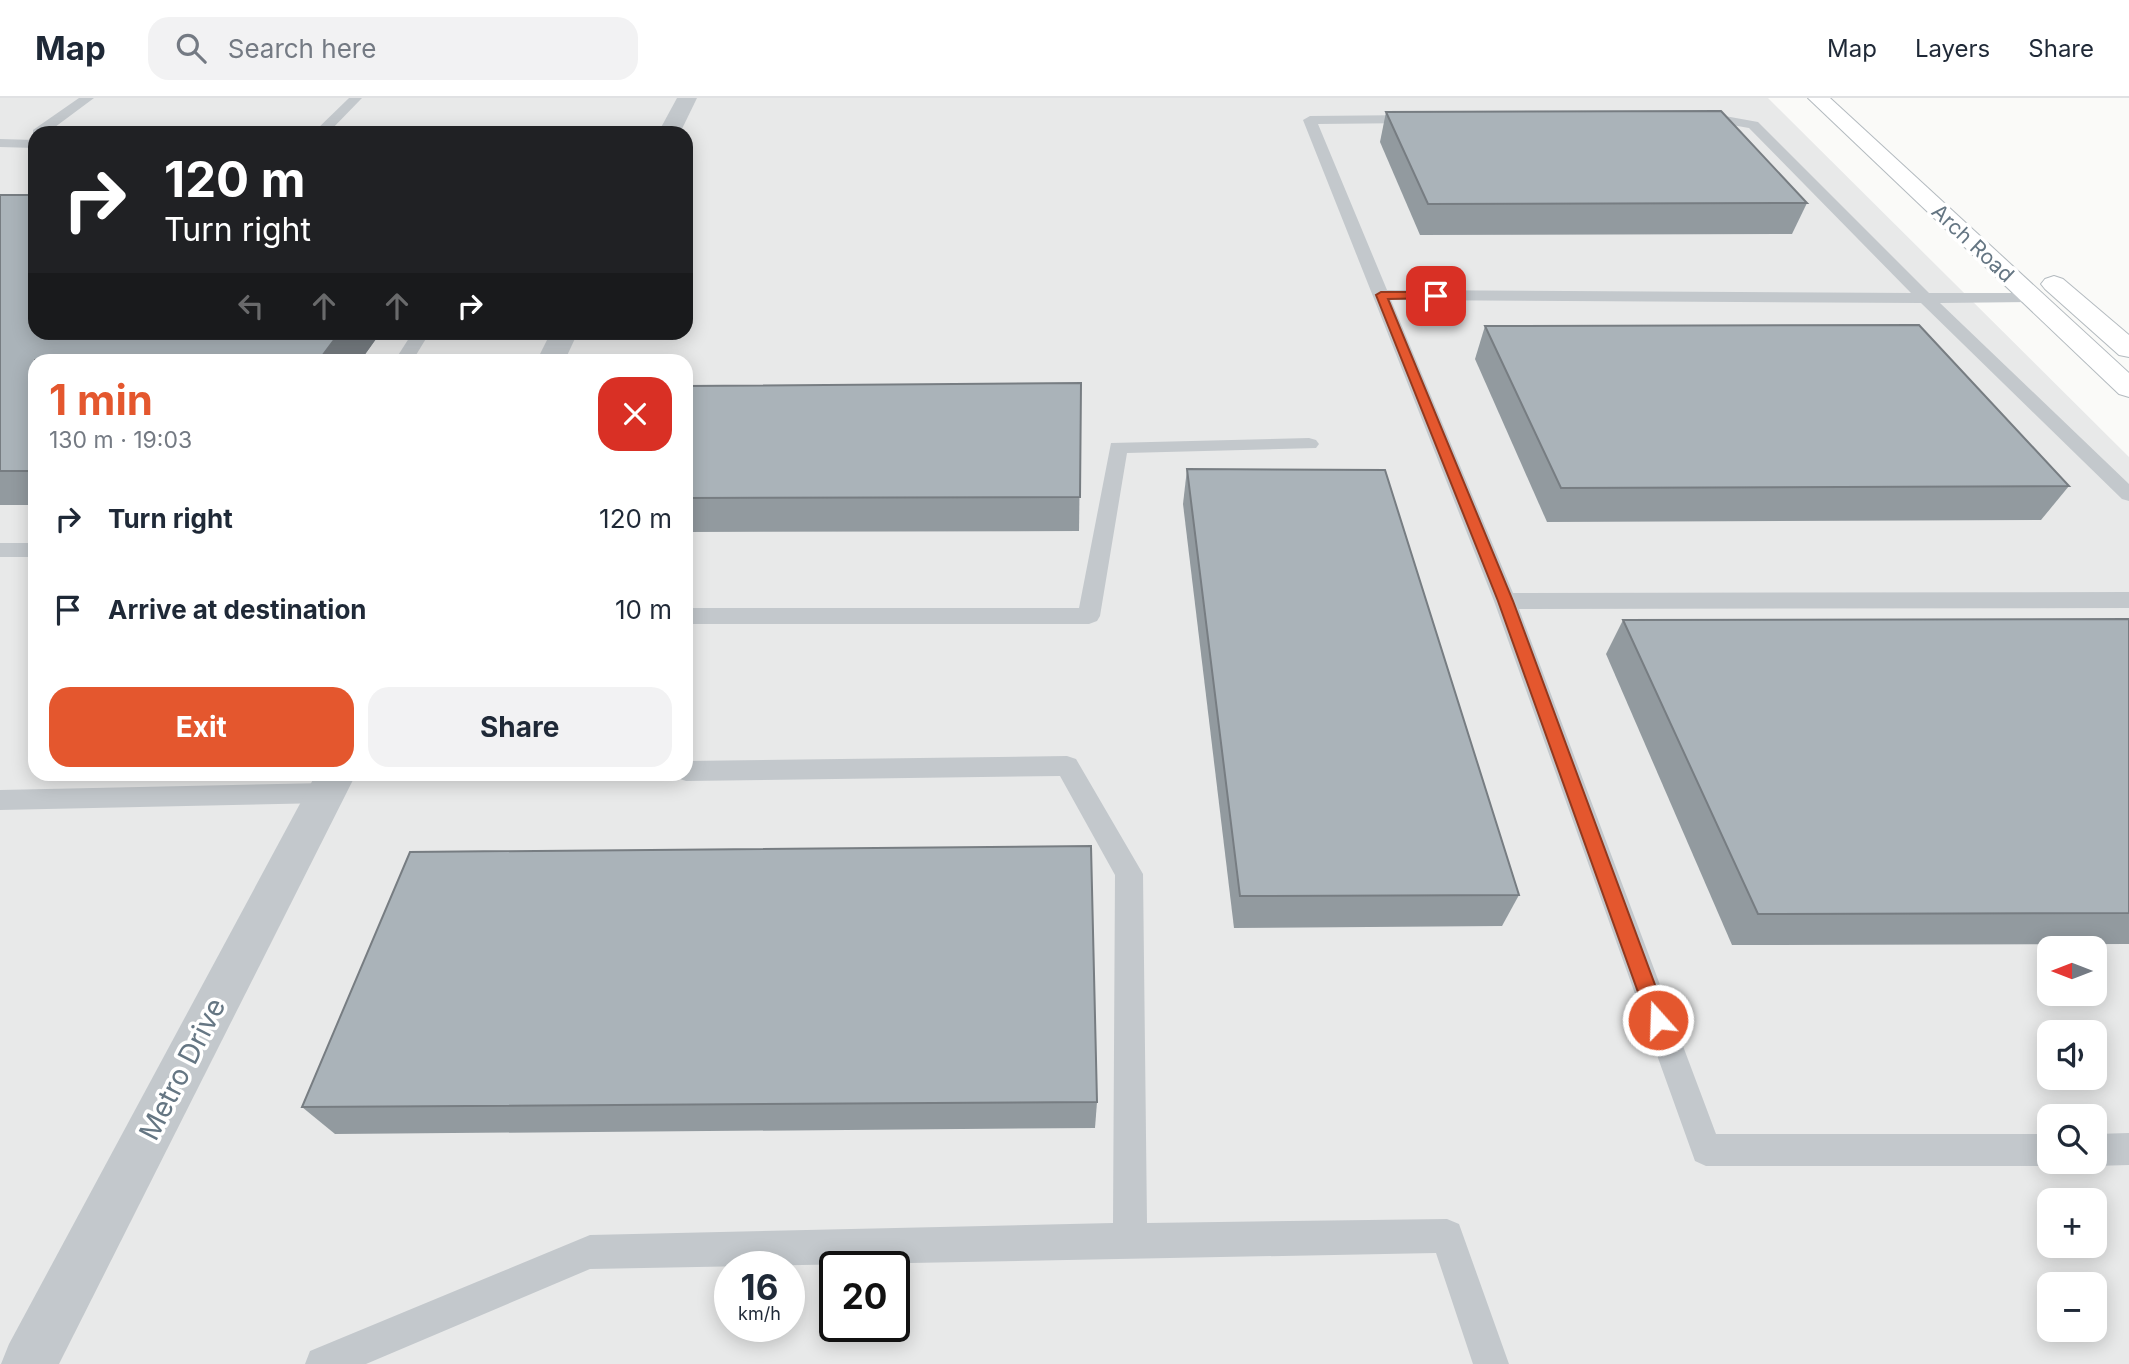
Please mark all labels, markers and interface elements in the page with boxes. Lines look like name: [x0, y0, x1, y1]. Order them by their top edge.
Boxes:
search box: [148, 17, 638, 80]
text: Map: [35, 28, 106, 68]
icon: search: [172, 29, 210, 67]
text: Search here: [228, 33, 376, 64]
text: Map: [1827, 34, 1877, 63]
text: Layers: [1915, 34, 1990, 63]
text: Share: [2028, 34, 2094, 63]
text: 120 m: [164, 150, 305, 209]
icon: right: [49, 154, 140, 245]
street label: Arch Road: [1927, 199, 2019, 287]
text: Turn right: [164, 210, 311, 249]
pin: [1406, 266, 1466, 326]
icon: arrive: [1417, 277, 1455, 315]
icon: left: [232, 287, 270, 325]
icon: ahead: [305, 287, 343, 325]
icon: ahead: [378, 287, 416, 325]
icon: right: [451, 287, 489, 325]
text: 1 min: [49, 374, 153, 425]
button: close: [598, 377, 672, 451]
text: 130 m · 19:03: [49, 426, 192, 454]
icon: right: [49, 500, 87, 538]
text: Turn right: [108, 503, 233, 534]
text: 120 m: [599, 503, 672, 534]
icon: arrive: [49, 591, 87, 629]
text: Arrive at destination: [108, 594, 367, 625]
text: 10 m: [615, 594, 672, 625]
button: Exit: [49, 687, 354, 767]
button: Share: [368, 687, 672, 767]
north arrow: [2037, 936, 2107, 1006]
map controls: [2037, 936, 2107, 1342]
position arrow: [1621, 983, 1695, 1057]
street label: Metro Drive: [132, 992, 232, 1146]
button: sound: [2037, 1020, 2107, 1090]
button: search: [2037, 1104, 2107, 1174]
button: +: [2037, 1188, 2107, 1258]
speed limit sign: 20: [819, 1251, 910, 1342]
text: 16: [741, 1266, 778, 1308]
button: −: [2037, 1272, 2107, 1342]
text: km/h: [738, 1303, 781, 1324]

